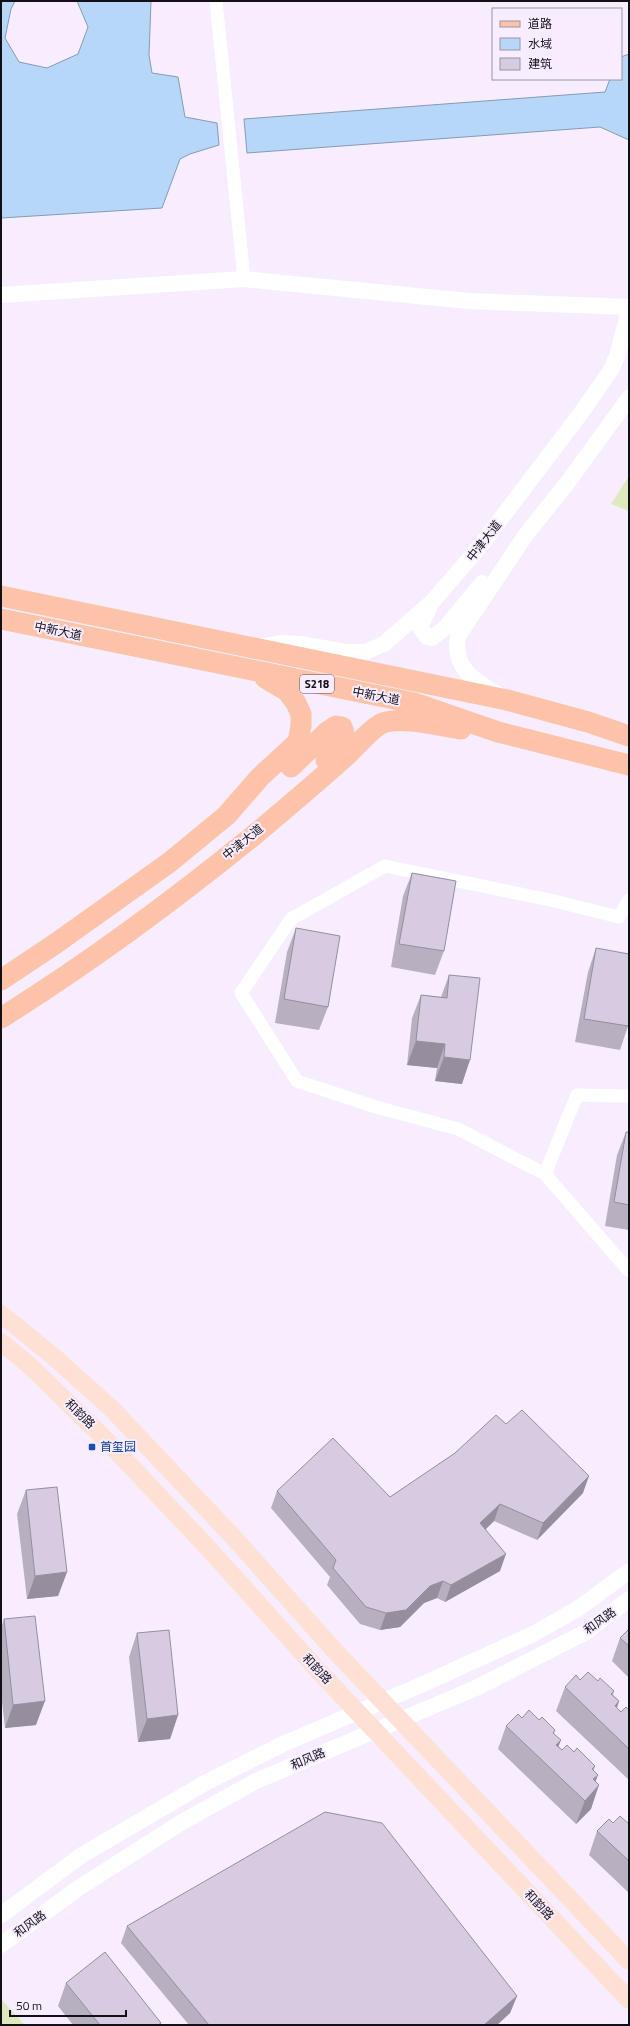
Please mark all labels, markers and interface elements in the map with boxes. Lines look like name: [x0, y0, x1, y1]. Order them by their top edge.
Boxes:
legend: [492, 8, 622, 80]
text: 道路: [528, 14, 552, 33]
text: 水域: [528, 34, 552, 53]
text: 建筑: [528, 54, 552, 73]
street label: 中津大道: [461, 516, 506, 565]
street label: 中新大道: [33, 616, 84, 645]
road number: S218: [300, 675, 334, 693]
street label: 中新大道: [351, 682, 401, 709]
street label: 中津大道: [218, 819, 267, 864]
street label: 和韵路: [61, 1394, 100, 1433]
place label: 首玺园: [100, 1437, 136, 1456]
marker: 首玺园: [87, 1442, 97, 1452]
street label: 和风路: [580, 1602, 620, 1639]
street label: 和韵路: [298, 1649, 337, 1688]
street label: 和风路: [288, 1743, 328, 1774]
street label: 和韵路: [520, 1885, 559, 1924]
street label: 和风路: [10, 1905, 50, 1942]
scale bar: [10, 1992, 126, 2018]
text: 50 m: [16, 1996, 42, 2015]

